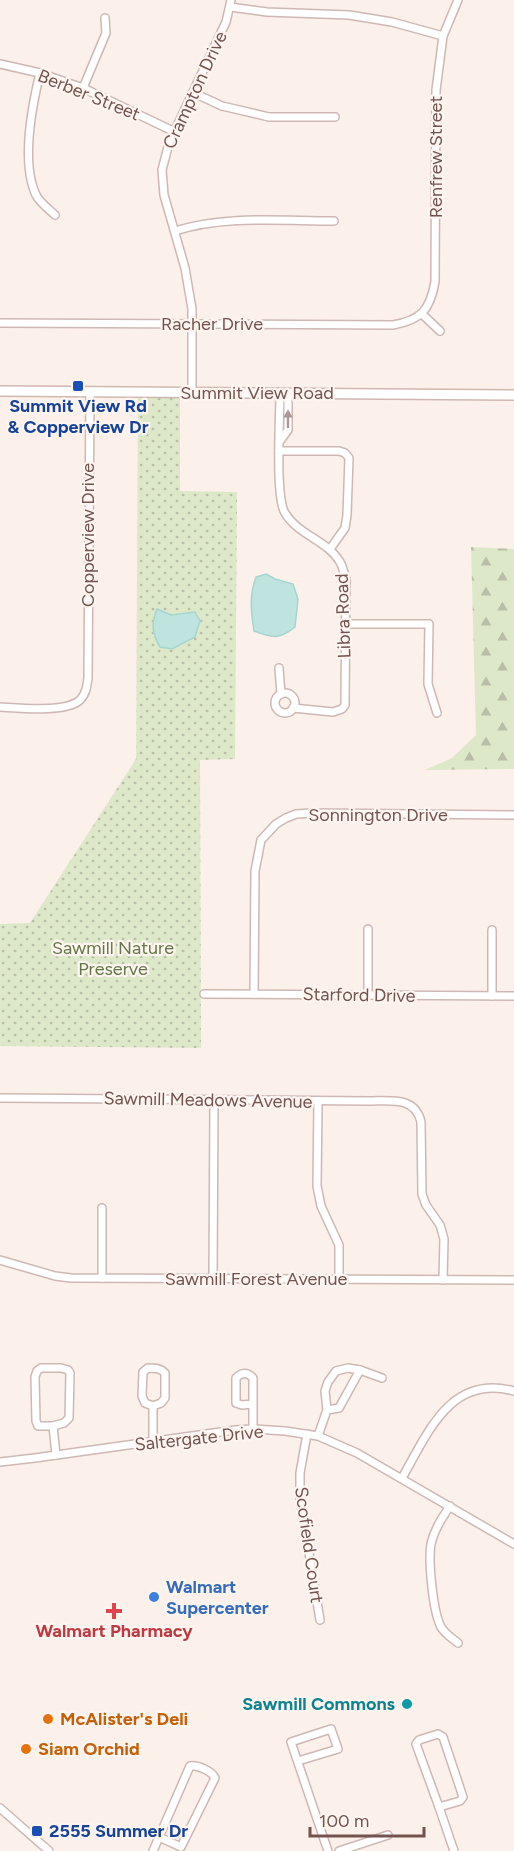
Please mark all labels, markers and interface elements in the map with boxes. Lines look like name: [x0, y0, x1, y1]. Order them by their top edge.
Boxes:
street label: Crampton Drive: [158, 27, 232, 152]
street label: Berber Street: [35, 65, 143, 126]
street label: Renfrew Street: [425, 96, 447, 218]
street label: Racher Drive: [161, 313, 263, 335]
marker: Summit View Rd & Copperview Dr: [71, 379, 85, 393]
street label: Summit View Road: [180, 382, 334, 404]
place label: Summit View Rd & Copperview Dr: [8, 395, 149, 438]
one-way arrow: [283, 409, 293, 428]
street label: Copperview Drive: [77, 463, 99, 607]
street label: Libra Road: [331, 573, 355, 659]
street label: Sonnington Drive: [308, 804, 448, 826]
park label: Sawmill Nature Preserve: [52, 937, 174, 980]
street label: Starford Drive: [302, 983, 416, 1007]
street label: Sawmill Meadows Avenue: [103, 1087, 313, 1113]
street label: Sawmill Forest Avenue: [165, 1268, 347, 1290]
street label: Saltergate Drive: [134, 1420, 265, 1456]
street label: Scofield Court: [290, 1485, 328, 1605]
place label: Walmart Supercenter: [166, 1576, 269, 1619]
marker: Walmart Supercenter: [147, 1590, 161, 1604]
marker: Walmart Pharmacy: [107, 1604, 121, 1618]
place label: Walmart Pharmacy: [35, 1620, 193, 1642]
place label: Sawmill Commons: [242, 1693, 396, 1715]
marker: Sawmill Commons: [400, 1697, 414, 1711]
place label: McAlister's Deli: [60, 1708, 188, 1730]
marker: McAlister's Deli: [41, 1712, 55, 1726]
place label: Siam Orchid: [38, 1738, 140, 1760]
marker: Siam Orchid: [19, 1742, 33, 1756]
scale bar: [310, 1800, 424, 1838]
text: 100 m: [319, 1810, 369, 1832]
place label: 2555 Summer Dr: [49, 1820, 188, 1842]
marker: 2555 Summer Dr: [30, 1824, 44, 1838]

